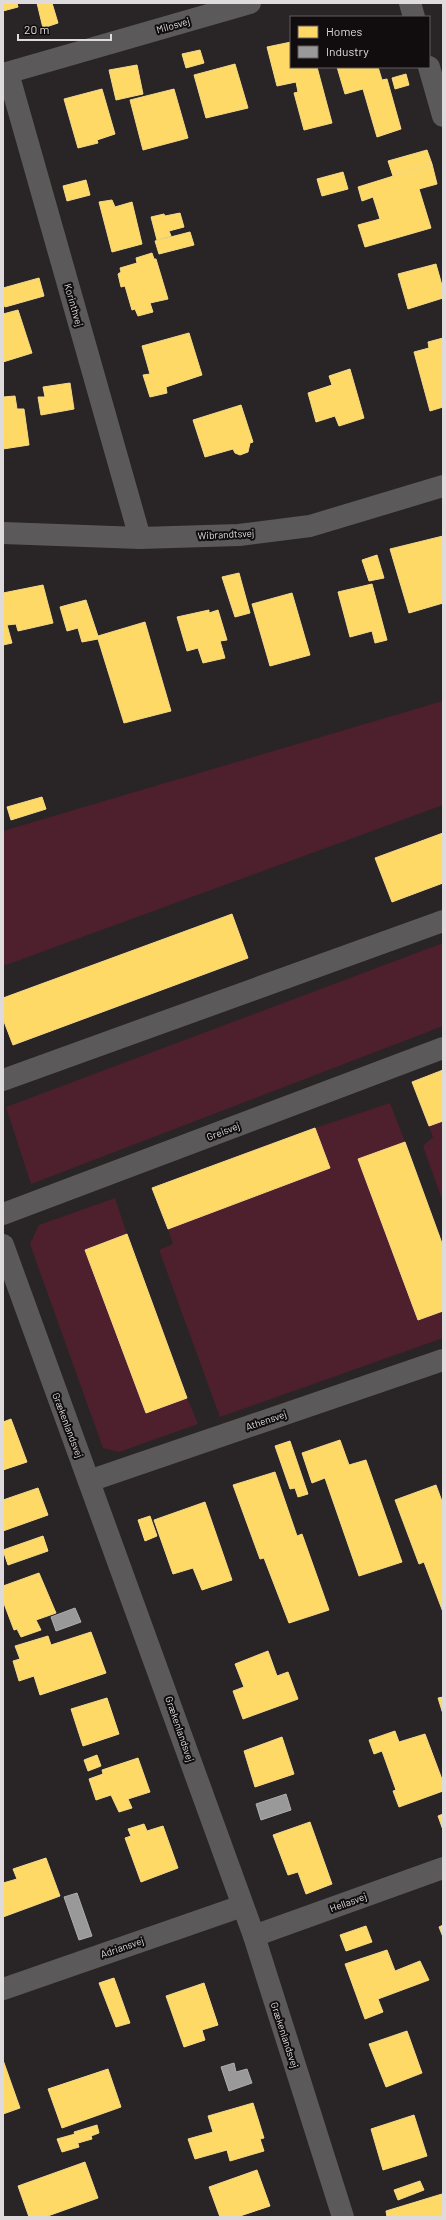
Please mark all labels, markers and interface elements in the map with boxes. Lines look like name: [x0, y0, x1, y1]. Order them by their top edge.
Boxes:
street label: Milosvej: [155, 15, 191, 35]
scale bar: [18, 16, 111, 42]
legend: [290, 16, 430, 68]
text: 20 m: [24, 22, 50, 36]
text: Homes: [326, 24, 363, 38]
text: Industry: [326, 44, 369, 58]
street label: Korinthvej: [62, 282, 86, 328]
street label: Wibrandtsvej: [197, 527, 255, 541]
street label: Greisvej: [205, 1119, 241, 1143]
street label: Grækenlandsvej: [50, 1391, 86, 1459]
street label: Athensvej: [244, 1407, 288, 1433]
street label: Grækenlandsvej: [163, 1695, 197, 1763]
street label: Hellasvej: [328, 1890, 368, 1914]
street label: Adriansvej: [99, 1934, 145, 1960]
street label: Grækenlandsvej: [269, 2000, 301, 2070]

